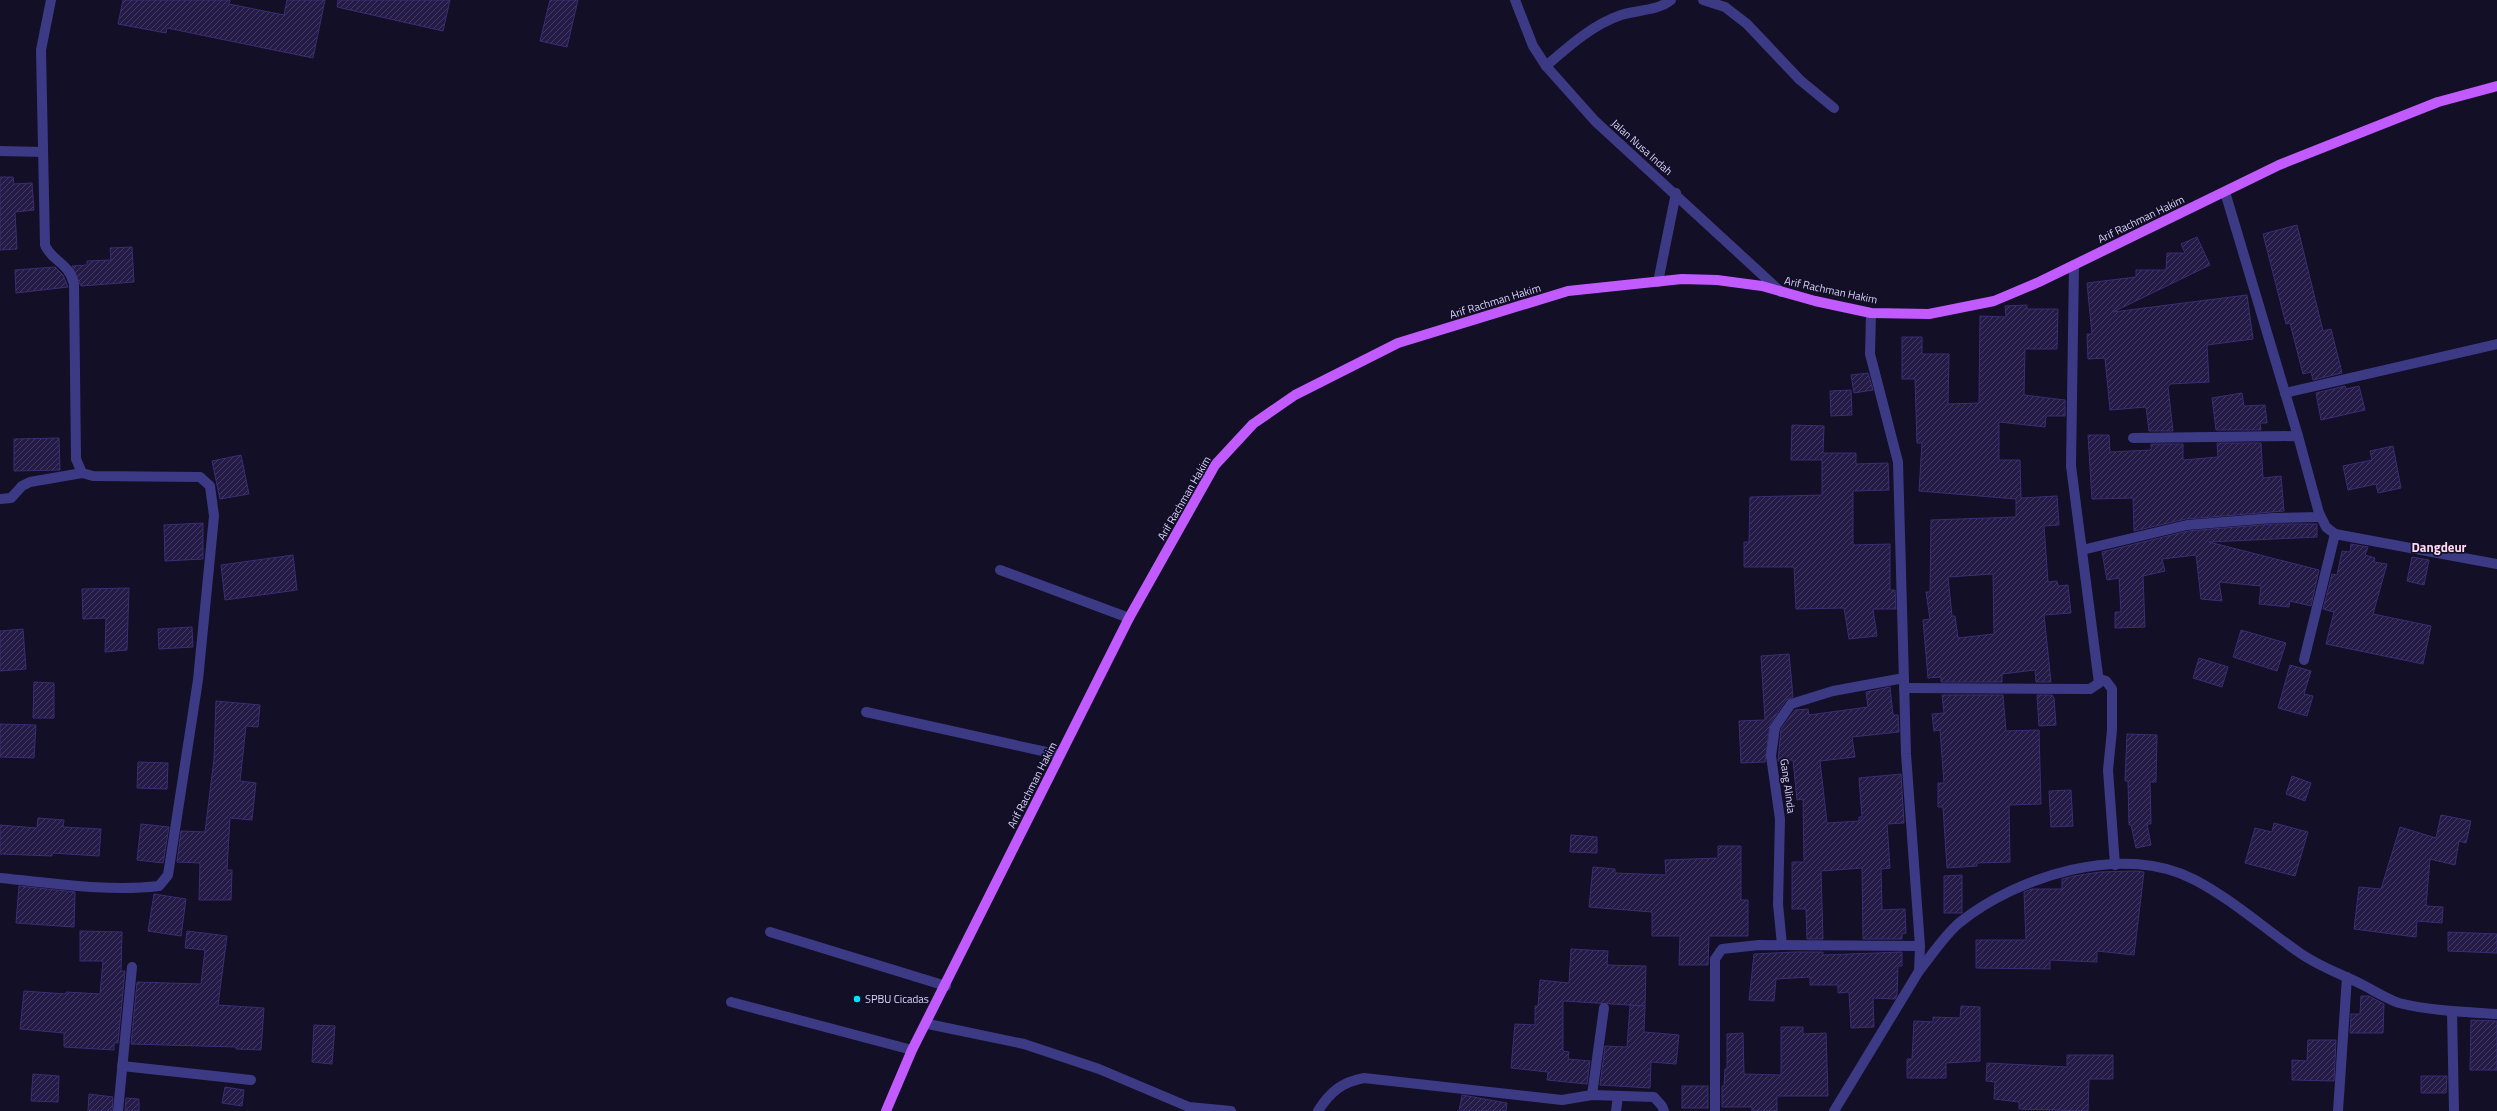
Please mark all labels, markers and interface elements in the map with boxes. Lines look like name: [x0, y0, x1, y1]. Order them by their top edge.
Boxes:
street label: Jalan Nusa Indah: [1608, 115, 1676, 179]
street label: Arif Rachman Hakim: [2095, 191, 2187, 247]
street label: Arif Rachman Hakim: [1783, 272, 1879, 308]
street label: Arif Rachman Hakim: [1447, 280, 1543, 322]
street label: Arif Rachman Hakim: [1153, 453, 1215, 543]
district label: Dangdeur: [2412, 537, 2467, 557]
street label: Arif Rachman Hakim: [1003, 739, 1061, 831]
street label: Gang Alinda: [1776, 758, 1800, 815]
place label: SPBU Cicadas: [865, 991, 929, 1007]
marker: SPBU Cicadas: [852, 994, 862, 1004]

